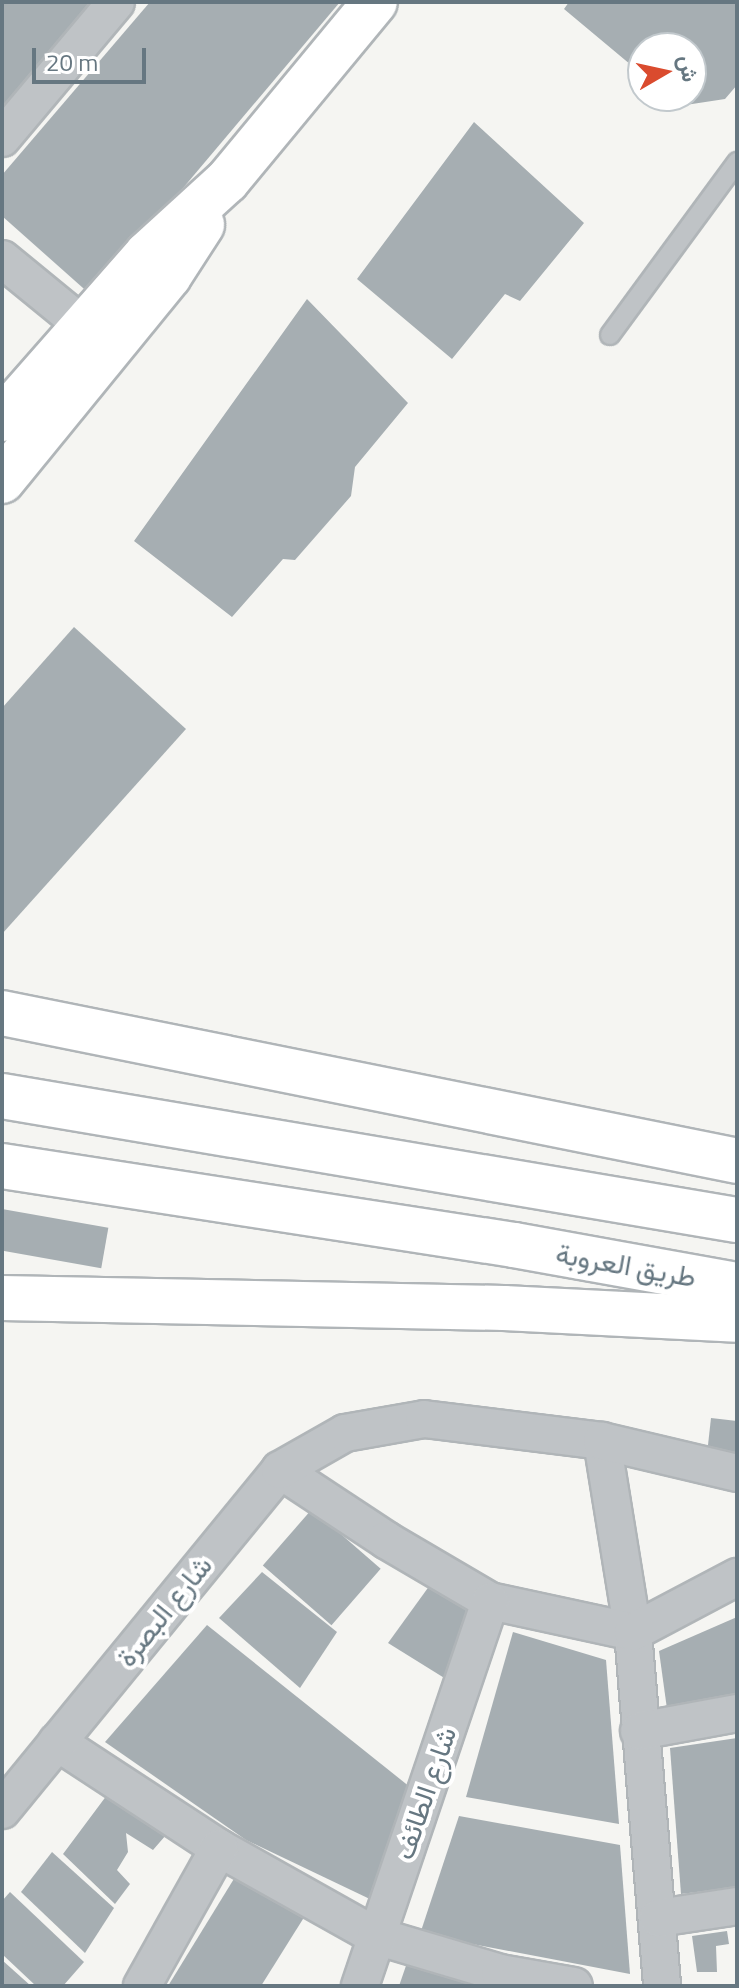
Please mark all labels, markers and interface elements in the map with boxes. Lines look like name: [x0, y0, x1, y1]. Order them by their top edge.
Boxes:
scale bar: [36, 32, 150, 82]
north arrow: [627, 32, 707, 112]
text: 20 m: [46, 44, 98, 80]
text: ش: [670, 53, 708, 84]
street label: طريق العروبة: [553, 1236, 699, 1294]
street label: شارع البصرة: [109, 1549, 219, 1673]
street label: شارع الطائف: [387, 1722, 463, 1864]

